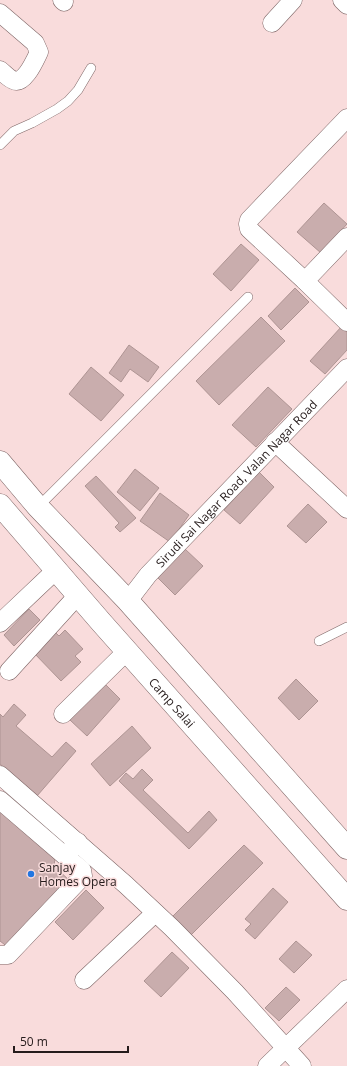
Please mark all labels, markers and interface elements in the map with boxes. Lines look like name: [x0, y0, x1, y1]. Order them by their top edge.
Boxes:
street label: Sirudi Sai Nagar Road, Valan Nagar Road: [152, 396, 321, 571]
street label: Camp Salai: [145, 674, 199, 731]
place label: Sanjay Homes Opera: [39, 859, 117, 890]
marker: Sanjay Homes Opera: [26, 869, 36, 879]
scale bar: [14, 1028, 128, 1054]
text: 50 m: [20, 1033, 48, 1050]

